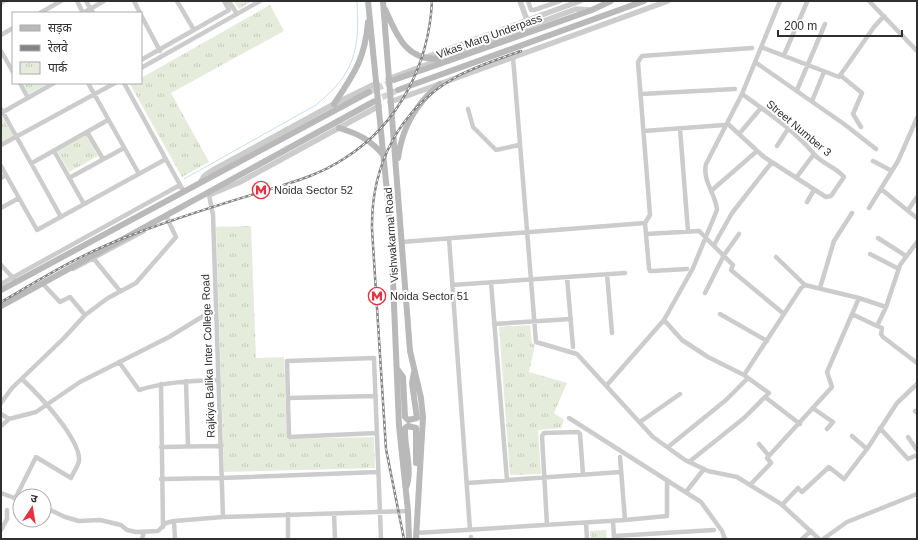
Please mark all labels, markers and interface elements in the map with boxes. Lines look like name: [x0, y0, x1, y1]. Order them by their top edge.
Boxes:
street label: Vikas Marg Underpass: [435, 11, 544, 61]
legend: [12, 12, 142, 84]
scale bar: [778, 12, 902, 38]
text: 200 m: [784, 19, 817, 33]
text: सड़क: [48, 21, 73, 35]
text: रेलवे: [48, 40, 68, 55]
text: पार्क: [48, 61, 68, 75]
street label: Street Number 3: [764, 97, 834, 159]
metro station icon: Noida Sector 52: [251, 180, 271, 200]
place label: Noida Sector 52: [274, 184, 353, 196]
street label: Vishwakarma Road: [382, 187, 400, 283]
street label: Rajkiya Balika Inter College Road: [199, 274, 217, 438]
metro station icon: Noida Sector 51: [367, 286, 387, 306]
place label: Noida Sector 51: [390, 290, 469, 302]
north arrow: [12, 488, 52, 528]
text: उ: [30, 492, 39, 505]

